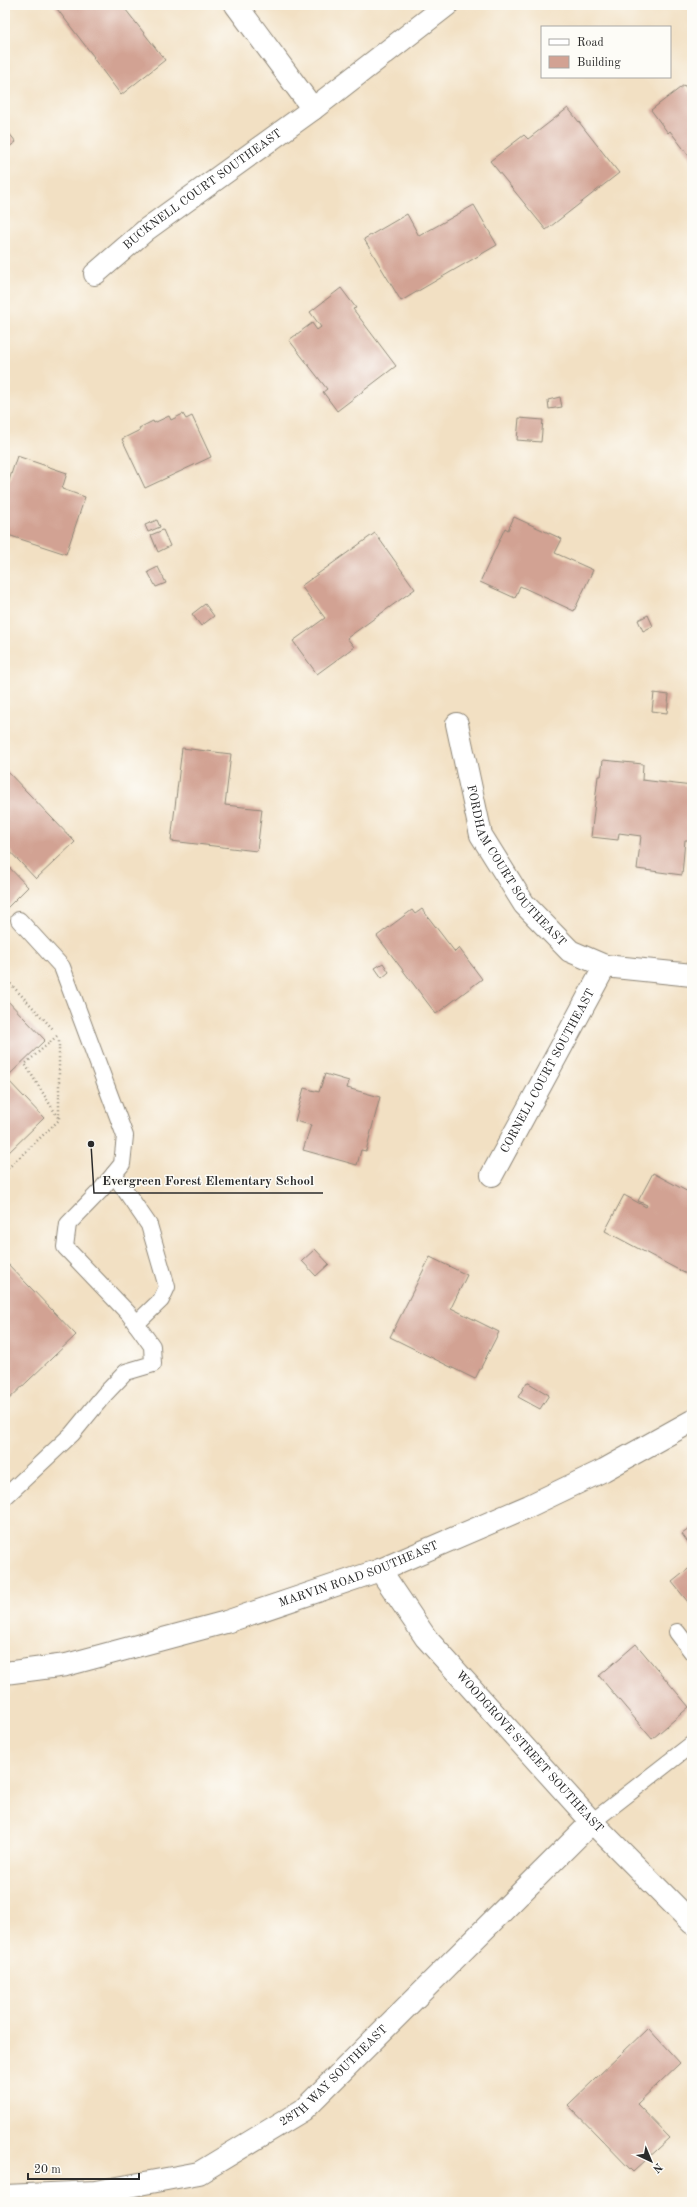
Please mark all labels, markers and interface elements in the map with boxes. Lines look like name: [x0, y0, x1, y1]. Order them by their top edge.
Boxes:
legend: [541, 26, 671, 78]
text: Road: [577, 37, 604, 49]
text: Building: [577, 57, 621, 69]
street label: BUCKNELL COURT SOUTHEAST: [121, 127, 284, 252]
street label: FORDHAM COURT SOUTHEAST: [464, 784, 568, 949]
street label: CORNELL COURT SOUTHEAST: [499, 987, 597, 1155]
callout: Evergreen Forest Elementary School: [94, 1168, 323, 1193]
text: Evergreen Forest Elementary School: [102, 1175, 314, 1188]
street label: MARVIN ROAD SOUTHEAST: [277, 1540, 440, 1610]
street label: WOODGROVE STREET SOUTHEAST: [453, 1669, 605, 1835]
street label: 28TH WAY SOUTHEAST: [278, 2023, 390, 2128]
north arrow: [631, 2141, 671, 2181]
scale bar: [28, 2155, 139, 2181]
text: N: [650, 2160, 664, 2174]
text: 20 m: [34, 2164, 61, 2176]

